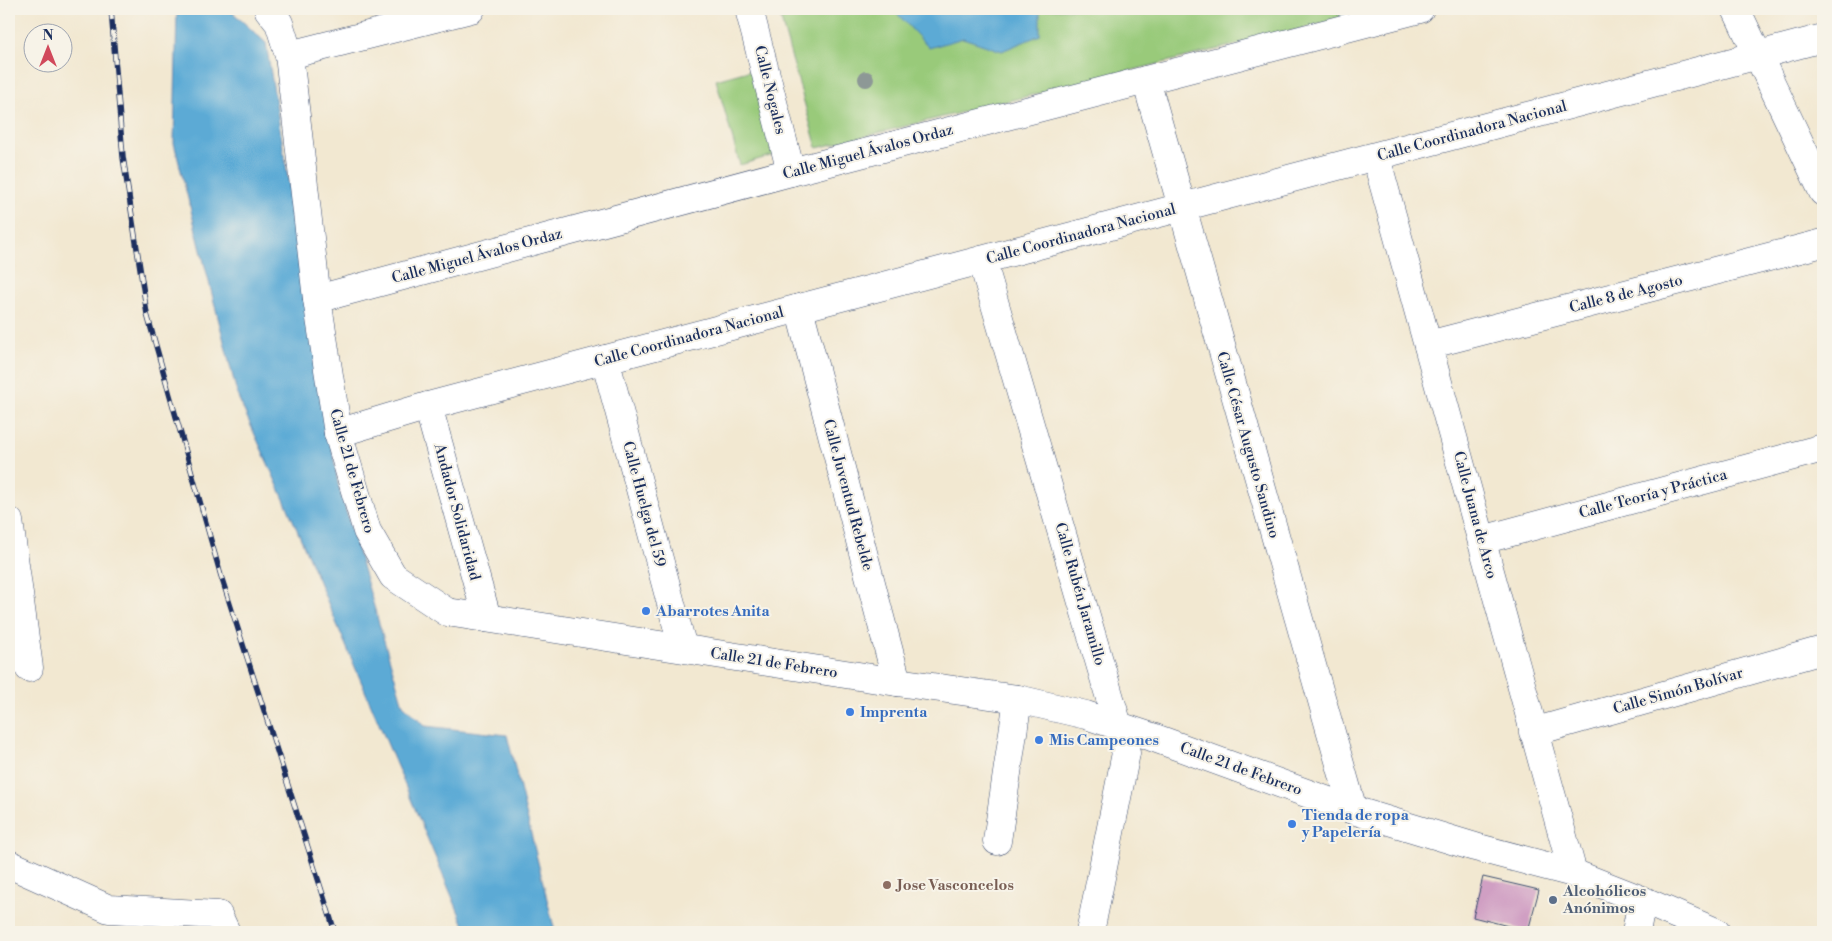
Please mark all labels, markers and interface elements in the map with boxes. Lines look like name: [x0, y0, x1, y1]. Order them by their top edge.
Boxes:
north arrow: [22, 22, 72, 72]
text: N: [42, 27, 54, 45]
street label: Calle Nogales: [750, 44, 790, 136]
street label: Calle Coordinadora Nacional: [1375, 96, 1569, 165]
street label: Calle Miguel Ávalos Ordaz: [780, 119, 955, 184]
street label: Calle Coordinadora Nacional: [984, 199, 1178, 268]
street label: Calle Miguel Ávalos Ordaz: [389, 223, 564, 288]
street label: Calle 8 de Agosto: [1567, 271, 1685, 317]
street label: Calle Coordinadora Nacional: [592, 302, 786, 371]
street label: Calle César Augusto Sandino: [1212, 349, 1284, 541]
street label: Calle 21 de Febrero: [325, 407, 379, 535]
street label: Calle Juventud Rebelde: [819, 417, 877, 573]
street label: Calle Huelga del 59: [618, 439, 670, 569]
street label: Andador Solidaridad: [429, 441, 485, 583]
street label: Calle Juana de Arco: [1449, 449, 1501, 581]
street label: Calle Teoría y Práctica: [1577, 465, 1730, 523]
street label: Calle Rubén Jaramillo: [1050, 520, 1110, 668]
place label: Abarrotes Anita: [655, 602, 771, 621]
marker: Abarrotes Anita: [640, 605, 652, 617]
street label: Calle 21 de Febrero: [709, 644, 839, 682]
street label: Calle Simón Bolívar: [1611, 663, 1746, 719]
place label: Imprenta: [860, 703, 928, 722]
marker: Imprenta: [844, 706, 856, 718]
place label: Mis Campeones: [1049, 731, 1159, 750]
marker: Mis Campeones: [1033, 734, 1045, 746]
street label: Calle 21 de Febrero: [1177, 738, 1305, 800]
place label: Tienda de ropa y Papelería: [1301, 806, 1410, 842]
marker: Tienda de ropa y Papelería: [1286, 818, 1298, 830]
place label: Jose Vasconcelos: [895, 876, 1014, 895]
marker: Jose Vasconcelos: [881, 879, 893, 891]
place label: Alcohólicos Anónimos: [1562, 882, 1646, 918]
marker: Alcohólicos Anónimos: [1547, 894, 1559, 906]

